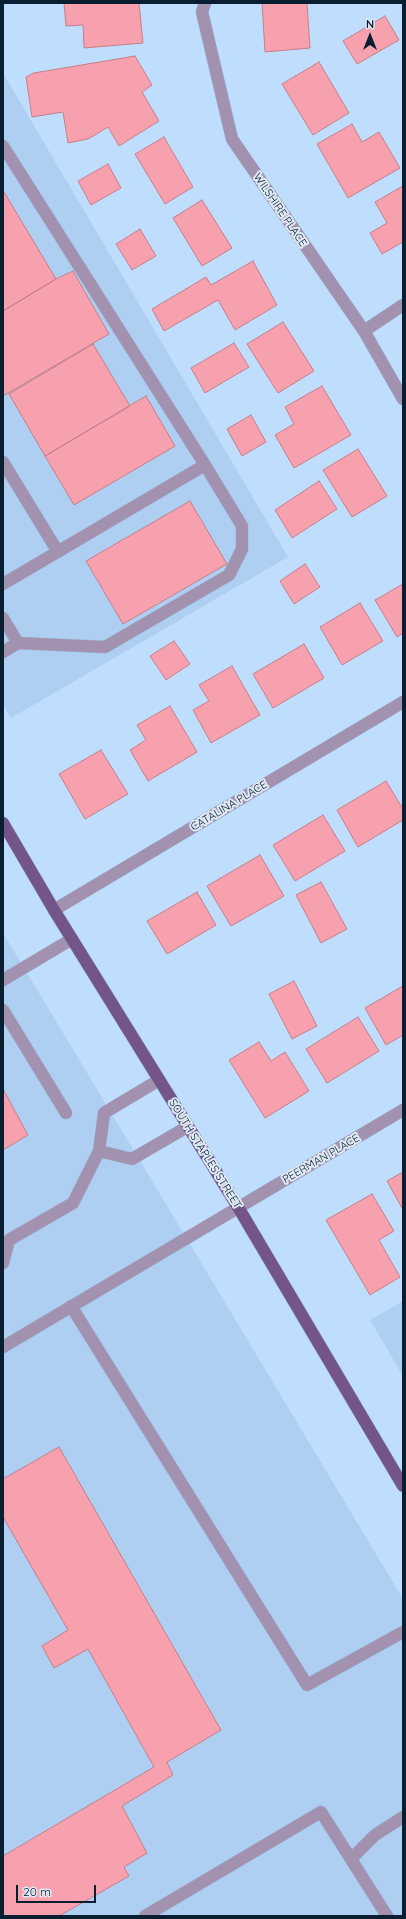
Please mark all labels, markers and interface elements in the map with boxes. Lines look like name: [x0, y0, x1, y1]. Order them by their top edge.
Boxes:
north arrow: [350, 16, 390, 56]
text: N: [366, 17, 374, 31]
street label: WILSHIRE PLACE: [251, 171, 309, 249]
street label: CATALINA PLACE: [188, 778, 270, 834]
street label: SOUTH STAPLES STREET: [166, 1097, 244, 1211]
street label: PEERMAN PLACE: [280, 1132, 362, 1186]
scale bar: [18, 1877, 98, 1903]
text: 20 m: [23, 1884, 51, 1899]

